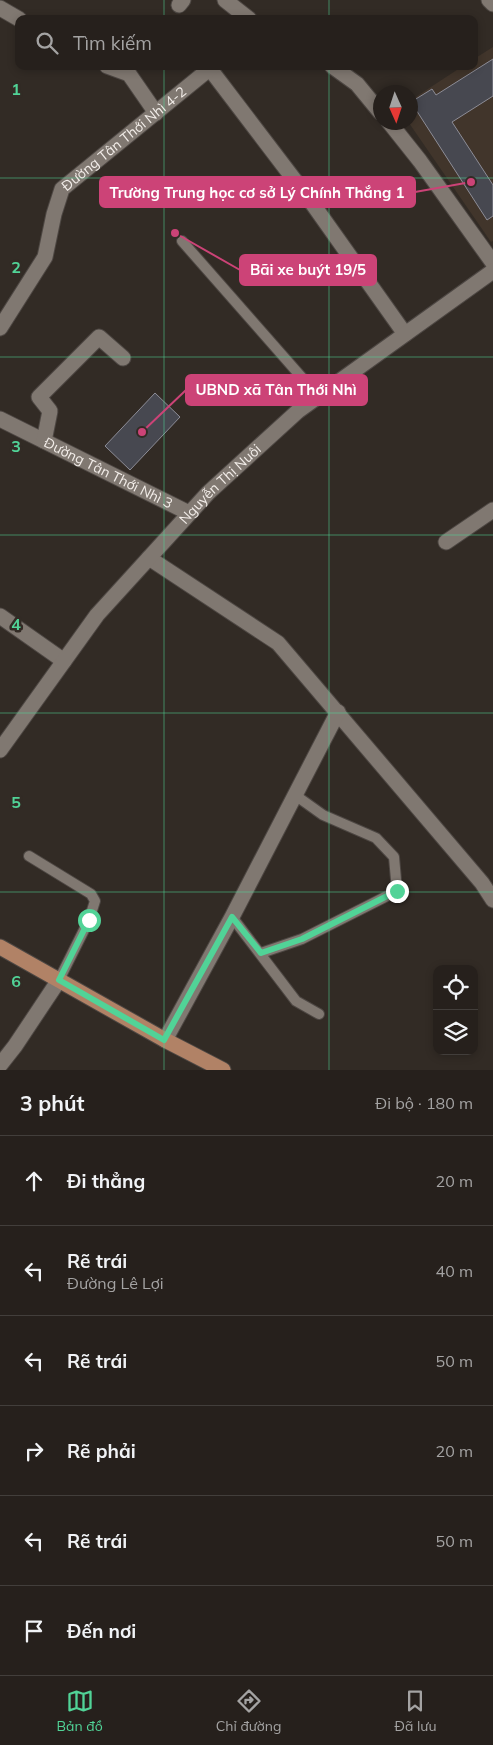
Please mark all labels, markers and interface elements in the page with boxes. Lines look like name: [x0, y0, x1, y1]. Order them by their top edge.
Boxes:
search box: [15, 15, 478, 70]
icon: search: [33, 29, 61, 57]
text: Tìm kiếm: [73, 31, 152, 55]
text: 1: [11, 79, 21, 99]
street label: Đường Tân Thới Nhì 4-2: [58, 82, 190, 195]
north arrow: [373, 85, 418, 130]
callout: Trường Trung học cơ sở Lý Chính Thắng 1: [100, 177, 415, 207]
text: Trường Trung học cơ sở Lý Chính Thắng 1: [110, 183, 404, 202]
callout: Bãi xe buýt 19/5: [240, 255, 376, 285]
text: 2: [11, 257, 21, 277]
text: Bãi xe buýt 19/5: [250, 260, 366, 279]
callout: UBND xã Tân Thới Nhì: [186, 375, 367, 405]
text: UBND xã Tân Thới Nhì: [195, 380, 357, 399]
street label: Đường Tân Thới Nhì 3: [41, 433, 176, 512]
text: 3: [11, 436, 21, 456]
street label: Nguyễn Thị Nuôi: [175, 440, 265, 528]
text: 4: [11, 614, 21, 634]
text: 5: [11, 792, 21, 812]
route end: [386, 880, 409, 903]
route start: [78, 909, 101, 932]
map controls: [433, 965, 478, 1055]
button: locate: [433, 965, 478, 1010]
text: 6: [11, 971, 21, 991]
button: layers: [433, 1010, 478, 1055]
text: 3 phút: [20, 1090, 85, 1116]
text: Đi bộ · 180 m: [375, 1093, 473, 1113]
icon: ahead: [20, 1167, 48, 1195]
text: Đi thẳng: [67, 1169, 145, 1193]
text: 20 m: [436, 1171, 473, 1191]
text: Rẽ trái: [67, 1249, 127, 1273]
icon: left: [20, 1257, 48, 1285]
text: 40 m: [436, 1261, 473, 1281]
text: Đường Lê Lợi: [67, 1273, 164, 1293]
icon: left: [20, 1347, 48, 1375]
text: Rẽ trái: [67, 1349, 127, 1373]
text: 50 m: [436, 1351, 473, 1371]
icon: right: [20, 1437, 48, 1465]
text: Rẽ phải: [67, 1439, 136, 1463]
text: 20 m: [436, 1441, 473, 1461]
icon: left: [20, 1527, 48, 1555]
text: Rẽ trái: [67, 1529, 127, 1553]
text: 50 m: [436, 1531, 473, 1551]
icon: arrive: [20, 1617, 48, 1645]
text: Đến nơi: [67, 1619, 136, 1643]
tab: Bản đồ: [56, 1687, 103, 1735]
tab: Chỉ đường: [216, 1687, 282, 1735]
tab: Đã lưu: [394, 1687, 436, 1735]

